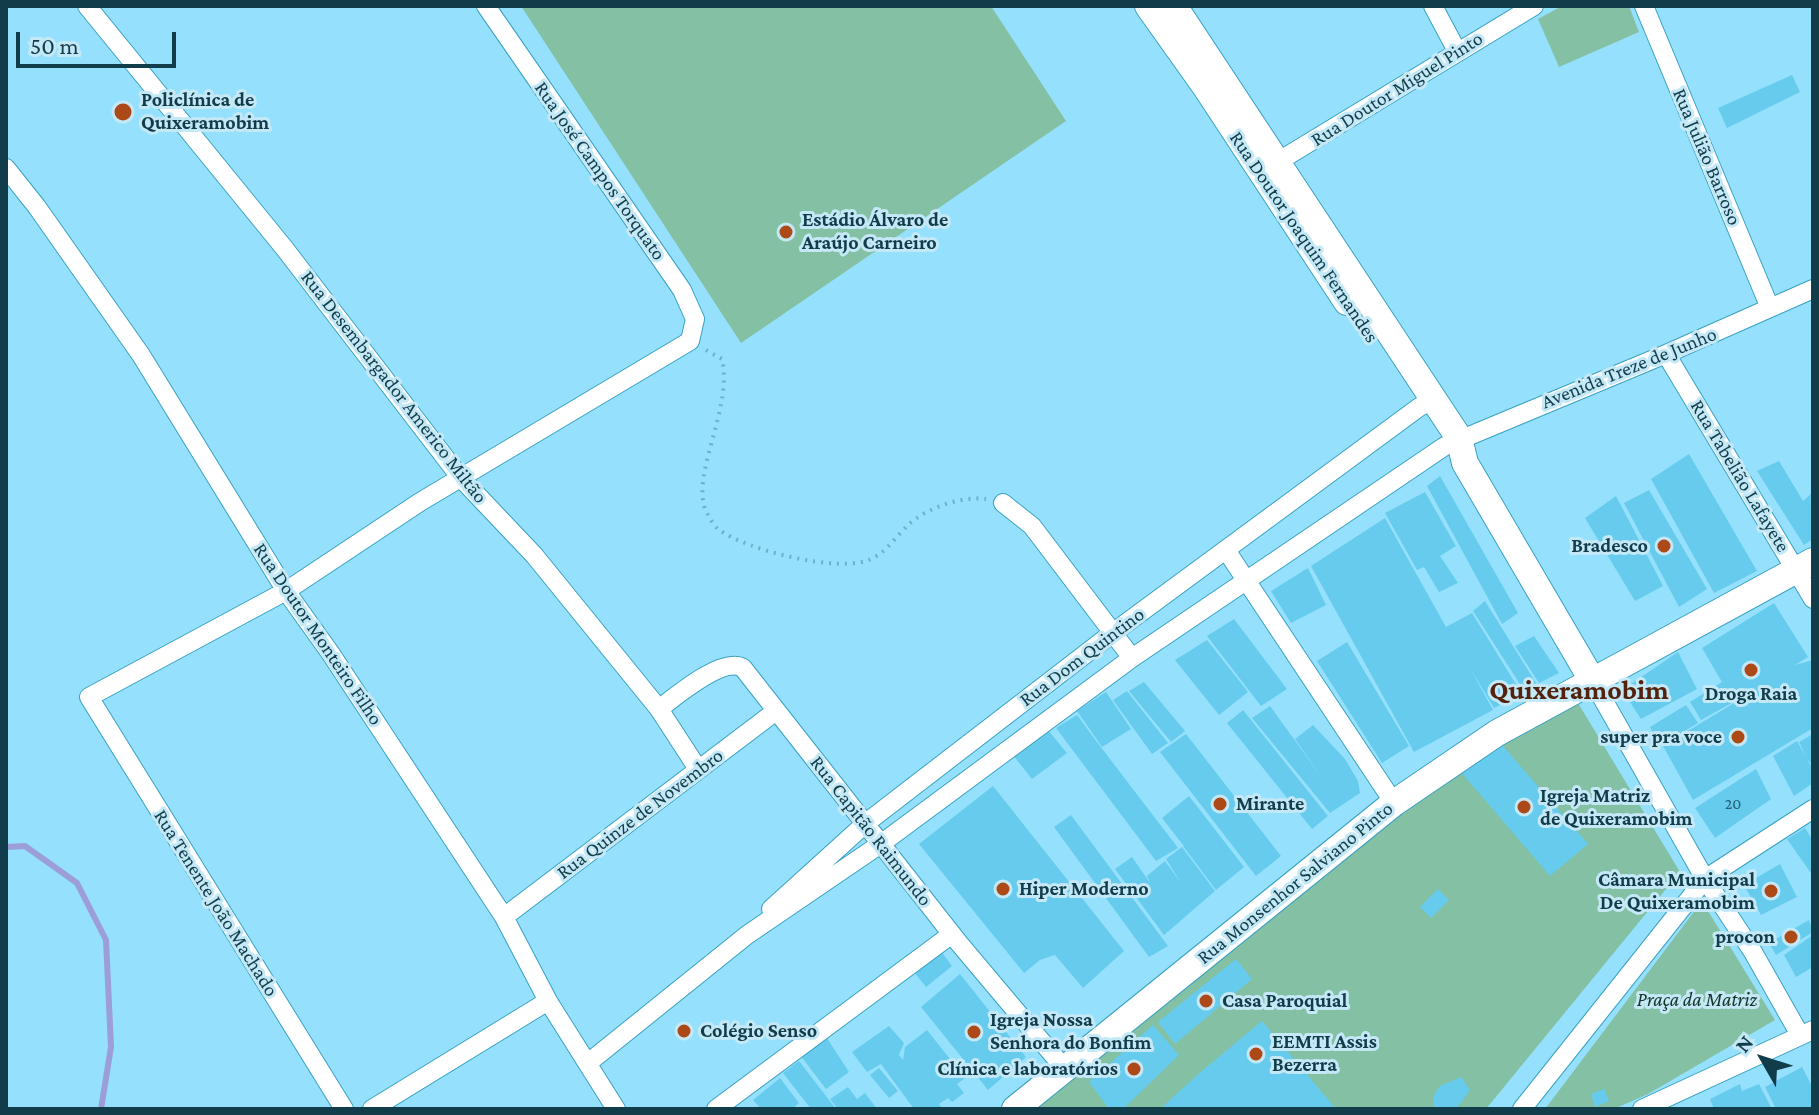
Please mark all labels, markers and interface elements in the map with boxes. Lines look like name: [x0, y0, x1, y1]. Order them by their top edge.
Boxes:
scale bar: [20, 16, 180, 66]
street label: Rua Doutor Miguel Pinto: [1307, 26, 1487, 152]
text: 50 m: [30, 32, 79, 59]
street label: Rua José Campos Torquato: [529, 77, 671, 265]
street label: Rua Julião Barroso: [1667, 85, 1747, 229]
place label: Policlínica de Quixeramobim: [141, 88, 269, 135]
marker: Policlínica de Quixeramobim: [112, 101, 134, 123]
street label: Rua Doutor Joaquim Fernandes: [1224, 127, 1384, 347]
place label: Estádio Álvaro de Araújo Carneiro: [802, 208, 948, 255]
marker: Estádio Álvaro de Araújo Carneiro: [777, 223, 795, 241]
street label: Rua Desembargador Americo Miltão: [296, 266, 492, 508]
street label: Avenida Treze de Junho: [1538, 322, 1720, 414]
street label: Rua Tabelião Lafayete: [1685, 395, 1795, 557]
place label: Bradesco: [1571, 534, 1648, 558]
marker: Bradesco: [1655, 537, 1673, 555]
street label: Rua Doutor Monteiro Filho: [248, 538, 388, 730]
street label: Rua Dom Quintino: [1015, 602, 1149, 712]
marker: Droga Raia: [1742, 661, 1760, 679]
district label: Quixeramobim: [1489, 673, 1669, 707]
place label: Droga Raia: [1705, 682, 1797, 706]
place label: super pra voce: [1600, 725, 1722, 749]
marker: super pra voce: [1729, 728, 1747, 746]
street label: Rua Quinze de Novembro: [552, 744, 728, 884]
street label: Rua Capitão Raimundo: [805, 751, 937, 911]
place label: Igreja Matriz de Quixeramobim: [1540, 784, 1692, 831]
place label: Mirante: [1236, 792, 1304, 816]
house number: 20: [1725, 794, 1741, 814]
marker: Mirante: [1211, 795, 1229, 813]
street label: Rua Monsenhor Salviano Pinto: [1192, 797, 1398, 969]
marker: Igreja Matriz de Quixeramobim: [1515, 798, 1533, 816]
street label: Rua Tenente João Machado: [149, 805, 283, 1001]
place label: Câmara Municipal De Quixeramobim: [1598, 868, 1755, 915]
place label: Hiper Moderno: [1019, 877, 1149, 901]
marker: Hiper Moderno: [994, 880, 1012, 898]
marker: Câmara Municipal De Quixeramobim: [1762, 882, 1780, 900]
place label: procon: [1715, 925, 1775, 949]
marker: procon: [1782, 928, 1800, 946]
park label: Praça da Matriz: [1637, 988, 1757, 1012]
place label: Casa Paroquial: [1222, 989, 1347, 1013]
marker: Casa Paroquial: [1197, 992, 1215, 1010]
place label: Igreja Nossa Senhora do Bonfim: [990, 1008, 1151, 1055]
place label: Colégio Senso: [700, 1019, 817, 1043]
north arrow: [1723, 1019, 1803, 1099]
marker: Colégio Senso: [675, 1022, 693, 1040]
marker: Igreja Nossa Senhora do Bonfim: [965, 1023, 983, 1041]
place label: EEMTI Assis Bezerra: [1272, 1030, 1377, 1077]
text: N: [1730, 1030, 1758, 1057]
marker: EEMTI Assis Bezerra: [1247, 1045, 1265, 1063]
place label: Clínica e laboratórios: [937, 1057, 1118, 1081]
marker: Clínica e laboratórios: [1125, 1060, 1143, 1078]

